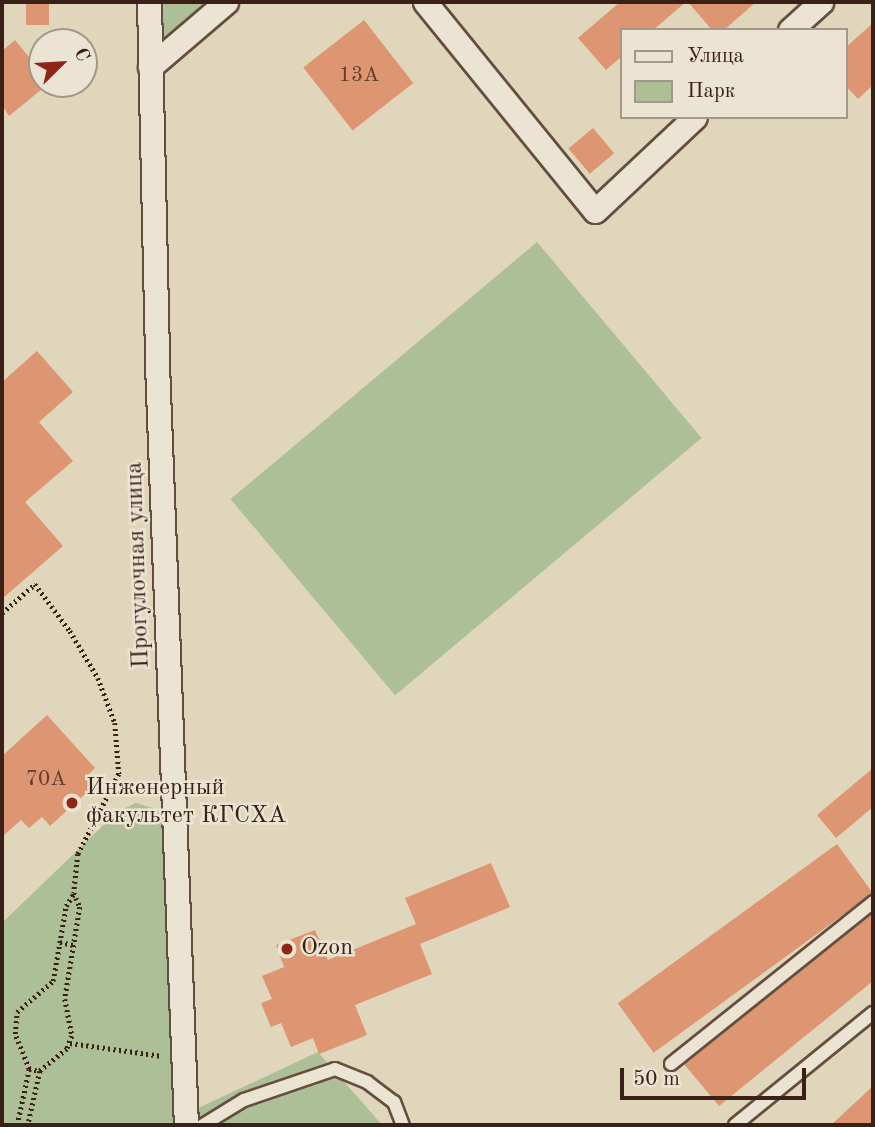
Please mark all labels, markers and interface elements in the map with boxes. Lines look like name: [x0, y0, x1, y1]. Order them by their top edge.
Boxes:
north arrow: [28, 28, 98, 98]
legend: [620, 28, 847, 119]
text: С: [70, 45, 92, 65]
text: Улица: [687, 46, 744, 67]
house number: 13А: [339, 63, 379, 89]
text: Парк: [687, 81, 735, 102]
street label: Прогулочная улица: [121, 461, 157, 669]
house number: 70А: [26, 767, 66, 793]
place label: Инженерный факультет КГСХА: [86, 775, 286, 831]
marker: Инженерный факультет КГСХА: [64, 795, 80, 811]
place label: Ozon: [301, 935, 353, 963]
marker: Ozon: [279, 941, 295, 957]
scale bar: [623, 1054, 808, 1098]
text: 50 m: [633, 1069, 680, 1090]

